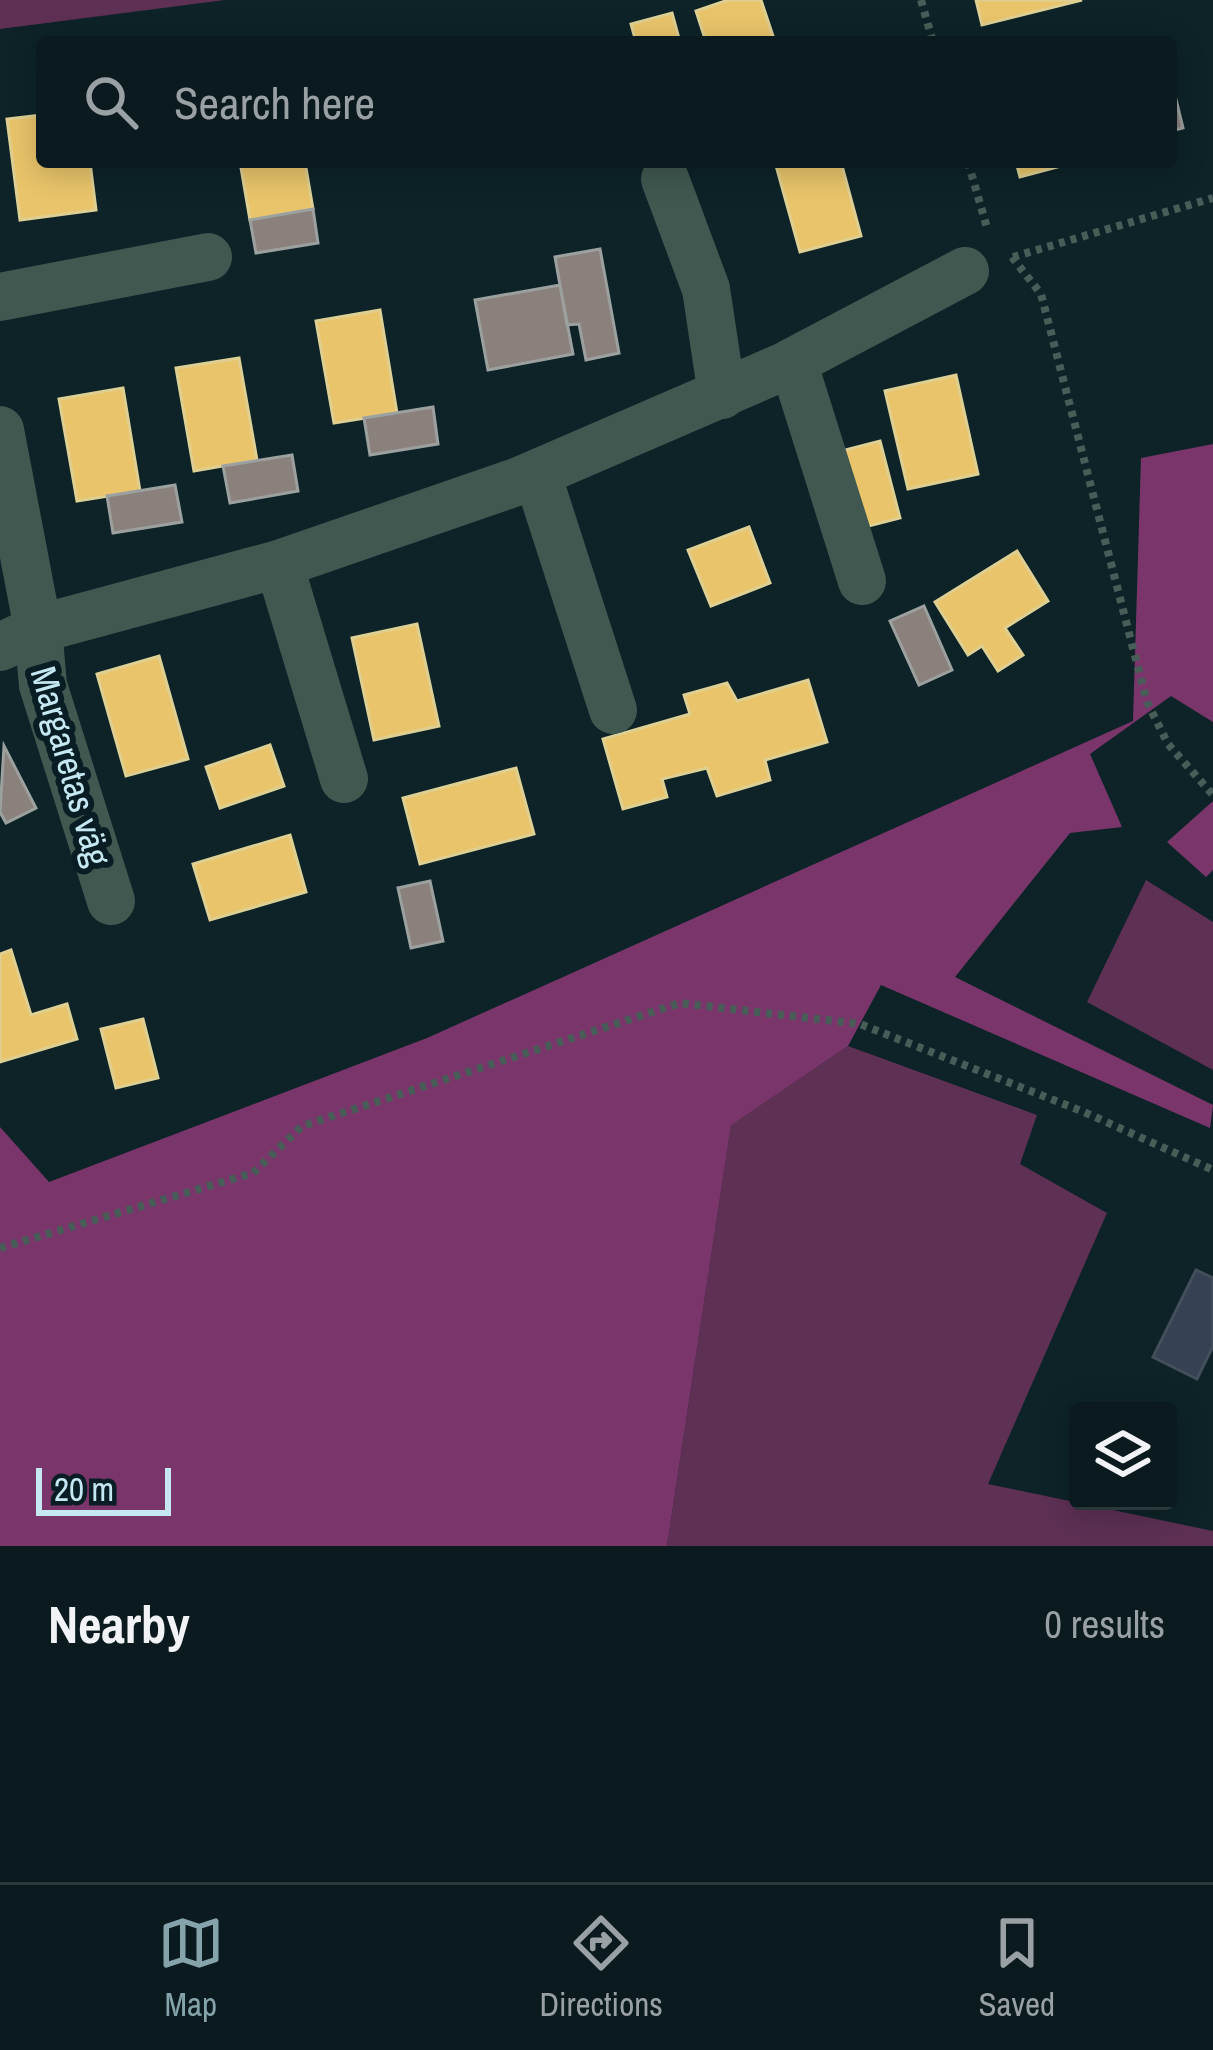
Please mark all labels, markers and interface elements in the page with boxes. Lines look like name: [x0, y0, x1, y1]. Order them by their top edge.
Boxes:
search box: [36, 36, 1177, 168]
icon: search: [78, 69, 144, 135]
text: Search here: [174, 72, 375, 133]
street label: Margaretas väg: [20, 661, 122, 872]
map controls: [1069, 1402, 1177, 1510]
button: layers: [1069, 1402, 1177, 1510]
scale bar: [36, 1462, 171, 1515]
text: 20 m: [54, 1467, 114, 1511]
text: Nearby: [48, 1590, 190, 1659]
text: 0 results: [1044, 1598, 1165, 1650]
tab: Map: [158, 1910, 224, 2026]
tab: Directions: [539, 1910, 663, 2026]
tab: Saved: [978, 1910, 1055, 2026]

